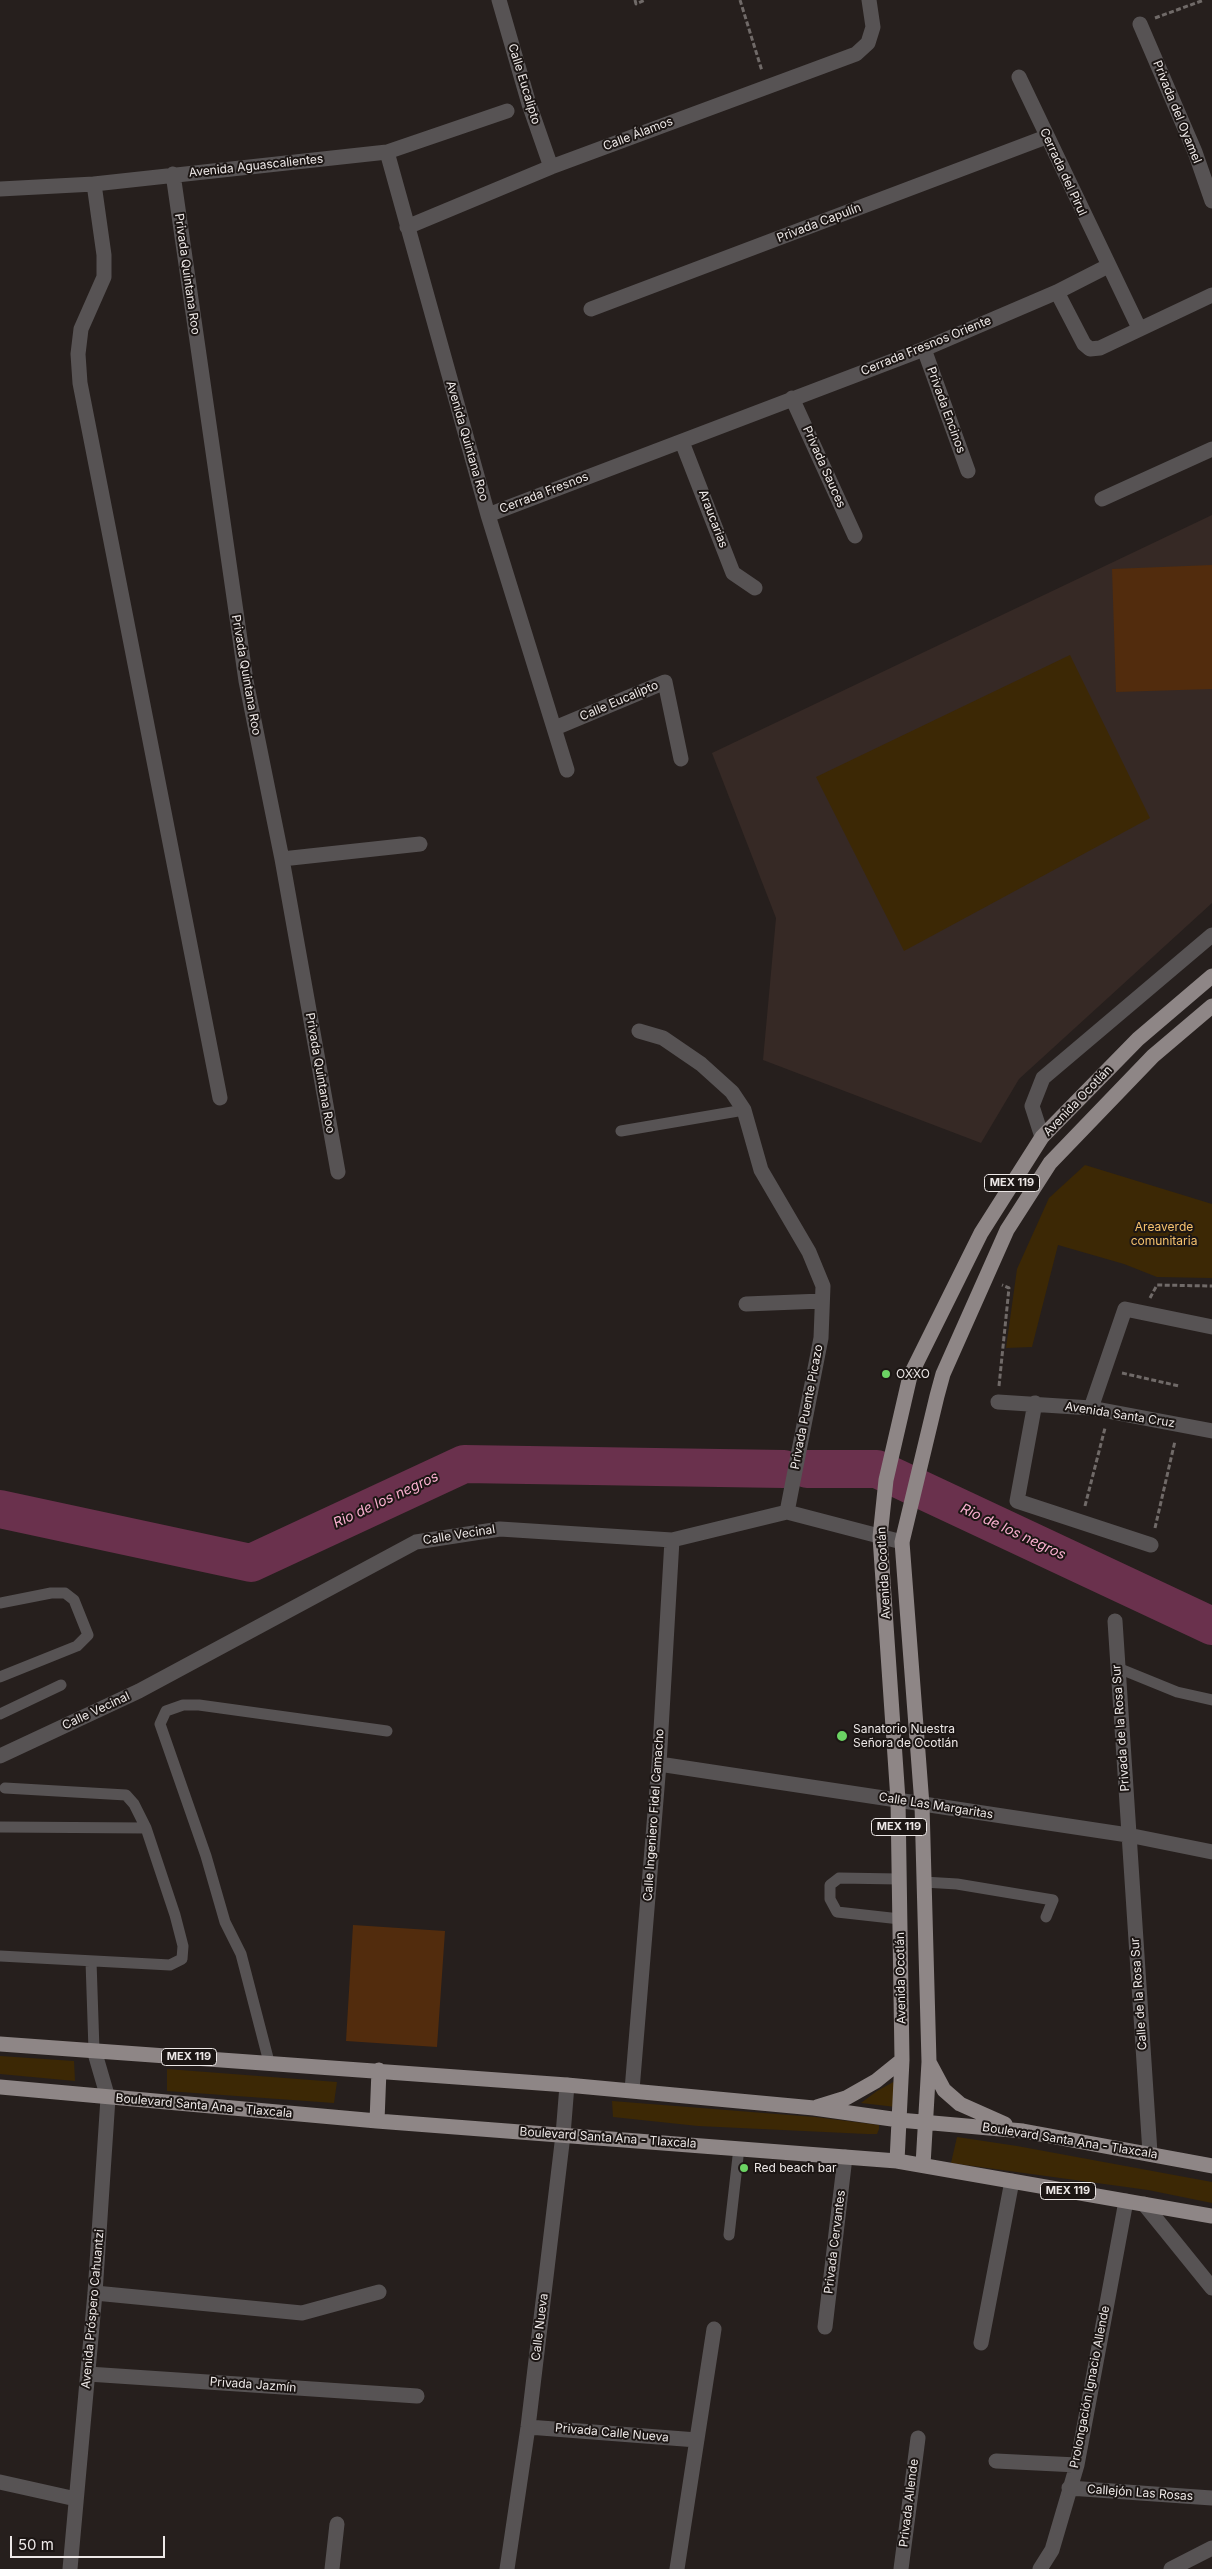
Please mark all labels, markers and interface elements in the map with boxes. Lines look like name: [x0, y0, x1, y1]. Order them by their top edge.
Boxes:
street label: Calle Eucalipto: [505, 42, 543, 126]
street label: Privada del Oyamel: [1150, 58, 1204, 166]
street label: Calle Álamos: [601, 114, 675, 154]
street label: Cerrada del Pirul: [1036, 126, 1090, 218]
street label: Avenida Aguascalientes: [188, 152, 324, 180]
street label: Privada Capulín: [775, 200, 863, 246]
street label: Privada Quintana Roo: [171, 212, 203, 336]
street label: Cerrada Fresnos Oriente: [859, 313, 993, 379]
street label: Privada Encinos: [924, 365, 968, 455]
street label: Avenida Quintana Roo: [443, 379, 491, 503]
street label: Privada Sauces: [800, 424, 848, 510]
street label: Cerrada Fresnos: [497, 469, 591, 517]
street label: Araucarias: [695, 488, 731, 550]
street label: Privada Quintana Roo: [228, 614, 264, 736]
street label: Calle Eucalipto: [578, 678, 660, 724]
street label: Privada Quintana Roo: [302, 1012, 338, 1134]
street label: Avenida Ocotlán: [1041, 1063, 1115, 1139]
road number: MEX 119: [984, 1174, 1040, 1192]
park label: Areaverde comunitaria: [1131, 1220, 1197, 1248]
street label: Privada Puente Picazo: [788, 1343, 826, 1471]
place label: OXXO: [896, 1367, 930, 1381]
marker: OXXO: [880, 1368, 892, 1380]
street label: Avenida Santa Cruz: [1064, 1399, 1176, 1431]
water label: Rio de los negros: [331, 1468, 441, 1532]
water label: Rio de los negros: [958, 1500, 1068, 1564]
street label: Calle Vecinal: [422, 1522, 496, 1548]
street label: Avenida Ocotlán: [874, 1527, 894, 1619]
street label: Privada de la Rosa Sur: [1109, 1664, 1133, 1792]
street label: Calle Vecinal: [60, 1689, 132, 1733]
place label: Sanatorio Nuestra Señora de Ocotlán: [853, 1722, 958, 1750]
street label: Calle Ingeniero Fidel Camacho: [641, 1728, 667, 1902]
marker: Sanatorio Nuestra Señora de Ocotlán: [835, 1729, 849, 1743]
street label: Calle Las Margaritas: [878, 1790, 994, 1822]
road number: MEX 119: [872, 1818, 926, 1835]
street label: Avenida Ocotlán: [893, 1932, 909, 2024]
street label: Calle de la Rosa Sur: [1128, 1937, 1150, 2051]
road number: MEX 119: [162, 2048, 216, 2066]
street label: Boulevard Santa Ana - Tlaxcala: [115, 2091, 293, 2121]
street label: Boulevard Santa Ana - Tlaxcala: [981, 2120, 1159, 2162]
street label: Boulevard Santa Ana - Tlaxcala: [519, 2125, 697, 2151]
place label: Red beach bar: [754, 2161, 837, 2175]
marker: Red beach bar: [738, 2162, 750, 2174]
road number: MEX 119: [1040, 2182, 1096, 2200]
street label: Privada Cervantes: [821, 2189, 849, 2295]
street label: Avenida Próspero Cahuantzi: [79, 2229, 107, 2389]
street label: Calle Nueva: [529, 2292, 551, 2362]
street label: Prolongación Ignacio Allende: [1067, 2305, 1113, 2469]
street label: Privada Jazmín: [209, 2375, 297, 2395]
street label: Privada Calle Nueva: [555, 2421, 669, 2445]
street label: Privada Allende: [896, 2458, 922, 2548]
street label: Callejón Las Rosas: [1086, 2482, 1194, 2504]
scale bar: [12, 2526, 168, 2558]
text: 50 m: [18, 2535, 54, 2554]

